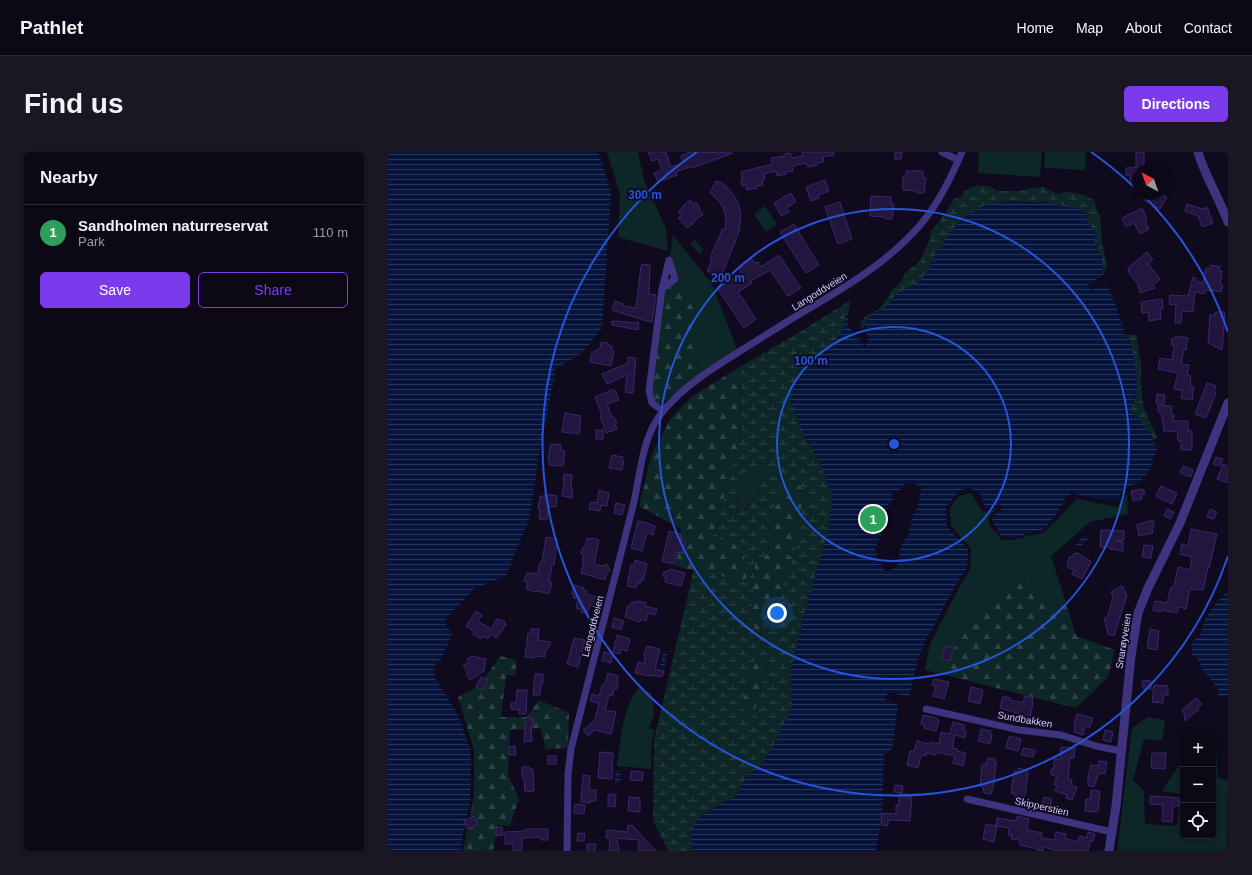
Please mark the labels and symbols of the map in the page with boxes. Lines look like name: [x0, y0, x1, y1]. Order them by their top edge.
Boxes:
north arrow: [1132, 164, 1168, 200]
text: 300 m: [628, 188, 662, 202]
street label: Langoddveien: [790, 270, 849, 313]
text: 200 m: [711, 271, 745, 285]
text: 100 m: [794, 354, 828, 368]
centre of rings: [887, 437, 901, 451]
pin: 1: [860, 504, 886, 534]
street label: Langoddveien: [580, 594, 605, 658]
your location: [767, 603, 787, 623]
street label: Snarøyveien: [1114, 612, 1133, 670]
street label: Sundbakken: [997, 709, 1053, 730]
street label: Skipperstien: [1014, 795, 1070, 818]

